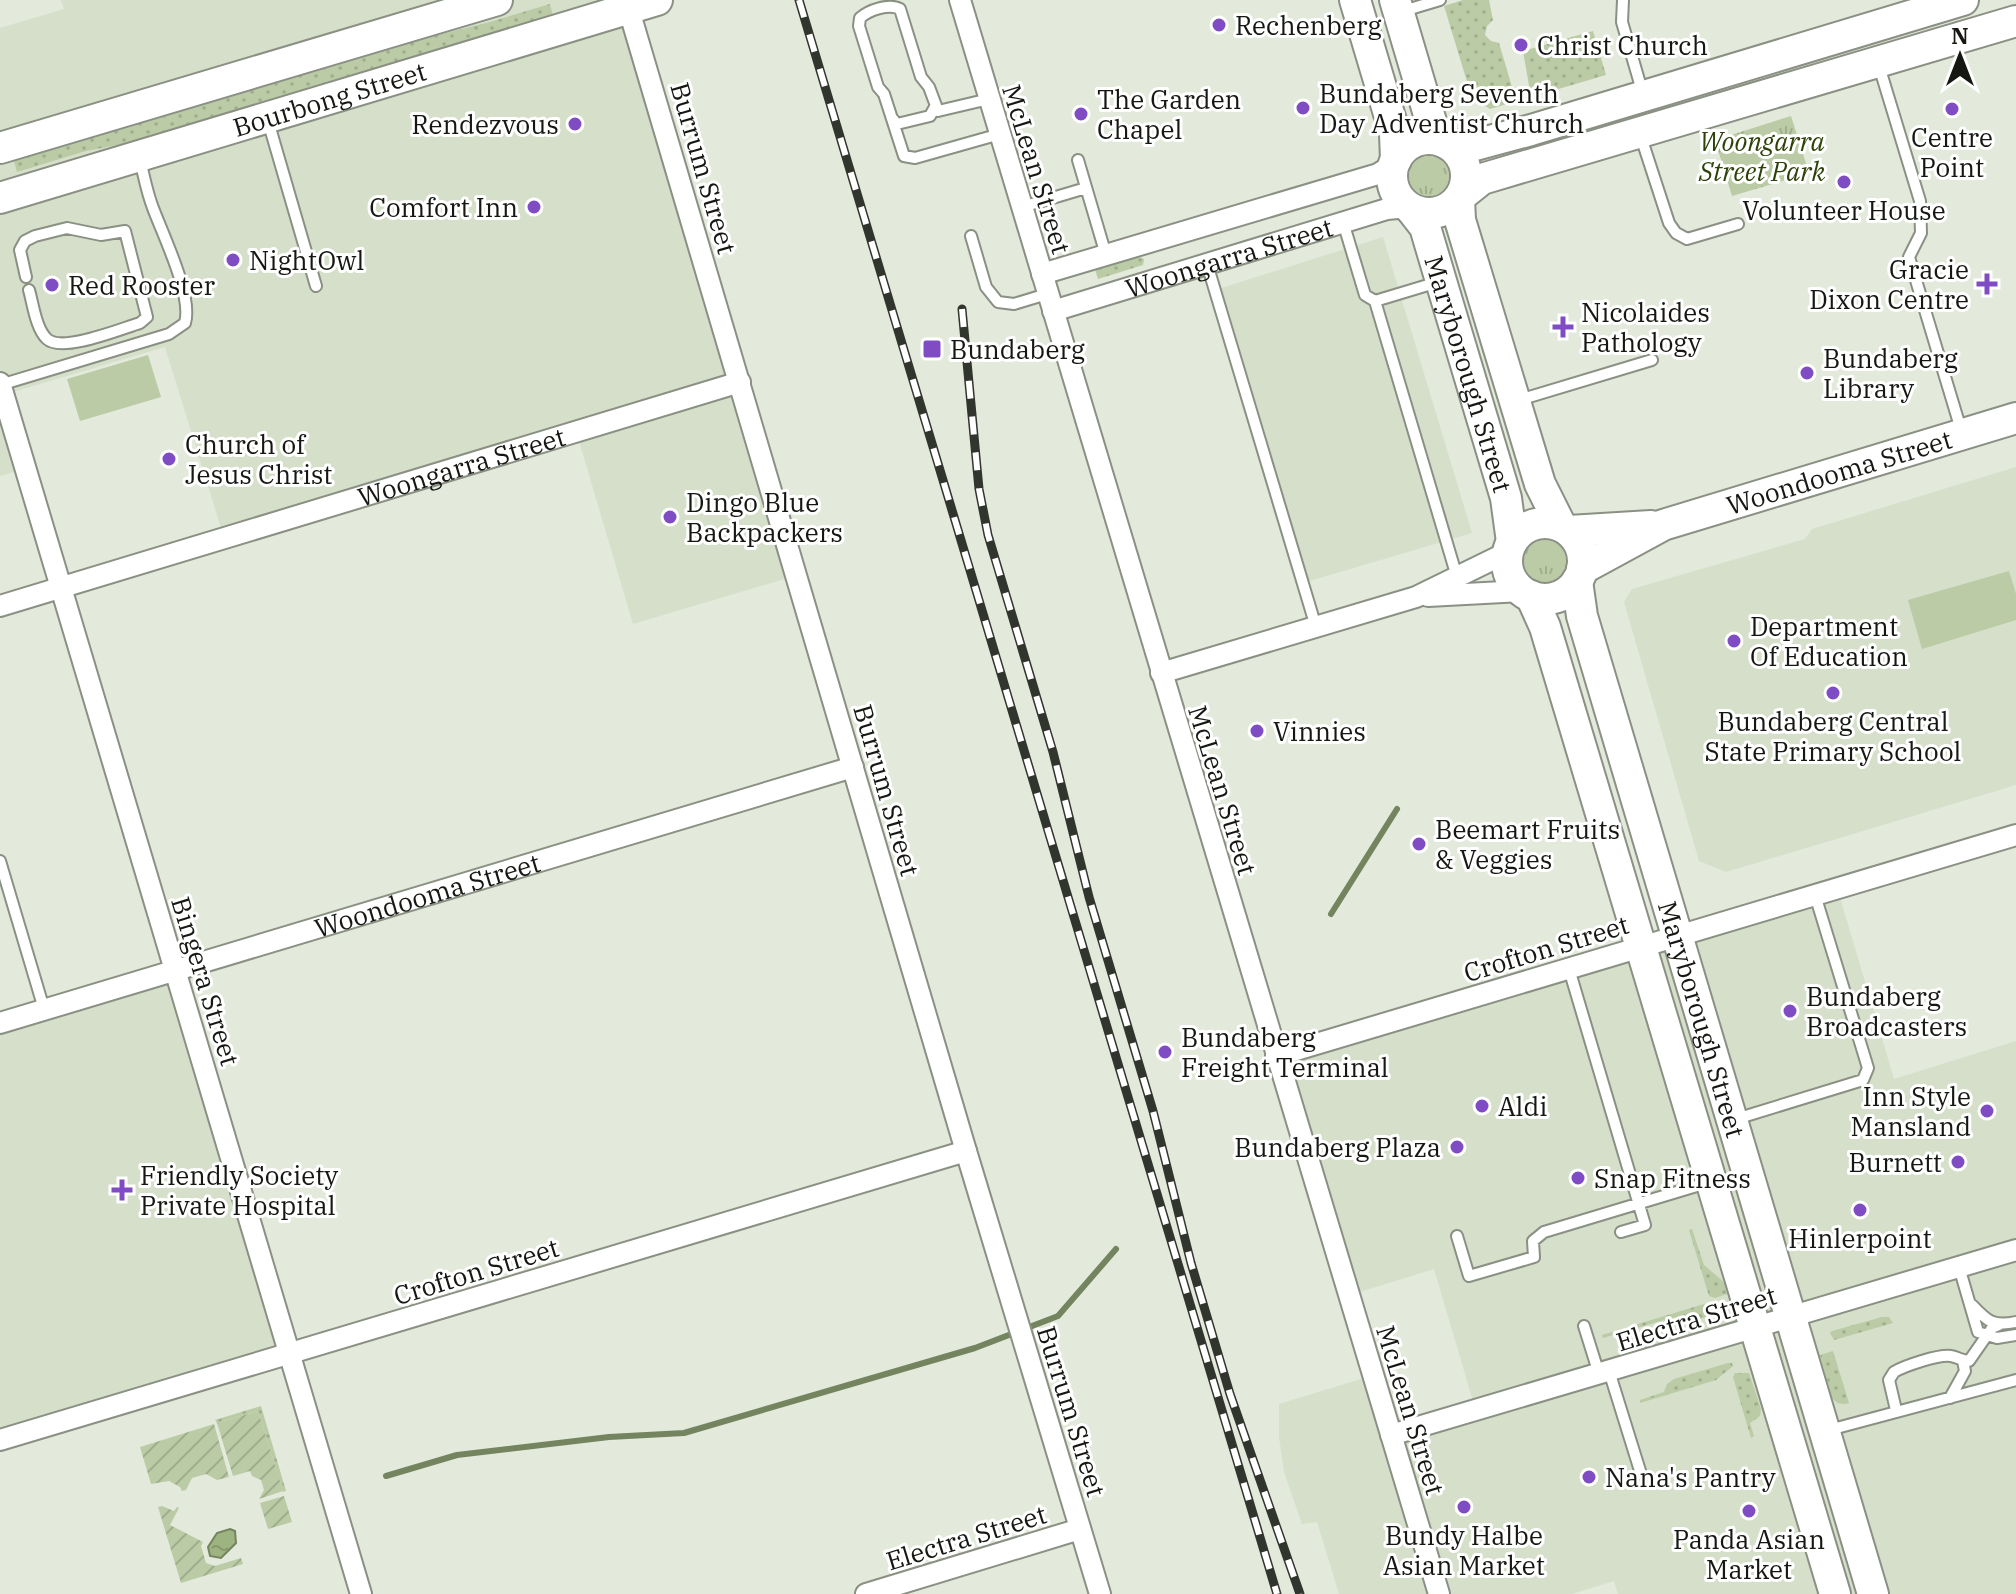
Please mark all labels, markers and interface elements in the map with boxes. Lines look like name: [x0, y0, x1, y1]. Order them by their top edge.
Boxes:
place label: Rechenberg: [1235, 8, 1382, 42]
marker: Rechenberg: [1210, 16, 1228, 34]
north arrow: [1920, 16, 2000, 96]
text: N: [1951, 21, 1969, 50]
place label: Christ Church: [1537, 28, 1708, 62]
marker: Christ Church: [1512, 36, 1530, 54]
street label: Bourbong Street: [229, 54, 430, 144]
place label: Bundaberg Seventh Day Adventist Church: [1319, 76, 1584, 140]
street label: Burrum Street: [663, 78, 745, 258]
street label: McLean Street: [995, 80, 1079, 258]
place label: The Garden Chapel: [1097, 82, 1241, 146]
marker: Bundaberg Seventh Day Adventist Church: [1294, 99, 1312, 117]
marker: Centre Point: [1943, 100, 1961, 118]
marker: The Garden Chapel: [1072, 105, 1090, 123]
place label: Rendezvous: [411, 107, 559, 141]
marker: Rendezvous: [566, 115, 584, 133]
place label: Centre Point: [1911, 120, 1993, 184]
park label: Woongarra Street Park: [1698, 124, 1826, 188]
marker: Volunteer House: [1835, 173, 1853, 191]
place label: Comfort Inn: [369, 190, 518, 224]
place label: Volunteer House: [1742, 193, 1946, 227]
marker: Comfort Inn: [525, 198, 543, 216]
street label: Woongarra Street: [1121, 210, 1337, 305]
place label: NightOwl: [249, 243, 364, 277]
marker: NightOwl: [224, 251, 242, 269]
street label: Maryborough Street: [1417, 251, 1520, 496]
place label: Gracie Dixon Centre: [1809, 252, 1969, 316]
place label: Red Rooster: [68, 268, 215, 302]
marker: Gracie Dixon Centre: [1976, 273, 1998, 295]
marker: Red Rooster: [43, 276, 61, 294]
place label: Nicolaides Pathology: [1581, 295, 1710, 359]
marker: Nicolaides Pathology: [1552, 316, 1574, 338]
place label: Bundaberg: [950, 332, 1085, 366]
marker: Bundaberg: [921, 338, 943, 360]
place label: Bundaberg Library: [1823, 341, 1958, 405]
marker: Bundaberg Library: [1798, 364, 1816, 382]
street label: Woongarra Street: [354, 419, 569, 514]
street label: Woondooma Street: [1722, 422, 1956, 522]
place label: Church of Jesus Christ: [185, 427, 333, 491]
marker: Church of Jesus Christ: [160, 450, 178, 468]
place label: Dingo Blue Backpackers: [686, 485, 843, 549]
marker: Dingo Blue Backpackers: [661, 508, 679, 526]
place label: Department Of Education: [1750, 609, 1908, 673]
marker: Department Of Education: [1725, 632, 1743, 650]
marker: Bundaberg Central State Primary School: [1824, 684, 1842, 702]
street label: Burrum Street: [846, 700, 928, 880]
street label: McLean Street: [1181, 701, 1265, 879]
place label: Bundaberg Central State Primary School: [1705, 704, 1961, 768]
place label: Vinnies: [1273, 714, 1366, 748]
marker: Vinnies: [1248, 722, 1266, 740]
place label: Beemart Fruits & Veggies: [1435, 812, 1620, 876]
marker: Beemart Fruits & Veggies: [1410, 835, 1428, 853]
street label: Woondooma Street: [310, 845, 544, 945]
street label: Bingera Street: [164, 892, 248, 1070]
street label: Maryborough Street: [1651, 897, 1753, 1142]
street label: Crofton Street: [1459, 907, 1633, 989]
place label: Bundaberg Broadcasters: [1806, 979, 1967, 1043]
marker: Bundaberg Broadcasters: [1781, 1002, 1799, 1020]
place label: Bundaberg Freight Terminal: [1181, 1020, 1389, 1084]
marker: Bundaberg Freight Terminal: [1156, 1043, 1174, 1061]
place label: Inn Style Mansland: [1850, 1079, 1971, 1143]
place label: Aldi: [1498, 1089, 1547, 1123]
marker: Aldi: [1473, 1097, 1491, 1115]
marker: Inn Style Mansland: [1978, 1102, 1996, 1120]
place label: Bundaberg Plaza: [1234, 1130, 1441, 1164]
marker: Bundaberg Plaza: [1448, 1138, 1466, 1156]
place label: Burnett: [1849, 1145, 1942, 1179]
marker: Burnett: [1949, 1153, 1967, 1171]
place label: Friendly Society Private Hospital: [140, 1158, 338, 1222]
place label: Snap Fitness: [1594, 1161, 1751, 1195]
marker: Snap Fitness: [1569, 1169, 1587, 1187]
marker: Friendly Society Private Hospital: [111, 1179, 133, 1201]
marker: Hinlerpoint: [1851, 1201, 1869, 1219]
place label: Hinlerpoint: [1788, 1221, 1932, 1255]
street label: Crofton Street: [389, 1230, 563, 1312]
street label: Electra Street: [1612, 1278, 1780, 1358]
street label: McLean Street: [1369, 1321, 1453, 1499]
street label: Burrum Street: [1030, 1322, 1114, 1500]
place label: Nana's Pantry: [1605, 1460, 1776, 1494]
marker: Nana's Pantry: [1580, 1468, 1598, 1486]
street label: Electra Street: [882, 1497, 1050, 1577]
marker: Bundy Halbe Asian Market: [1455, 1498, 1473, 1516]
marker: Panda Asian Market: [1740, 1502, 1758, 1520]
place label: Bundy Halbe Asian Market: [1383, 1518, 1545, 1582]
place label: Panda Asian Market: [1673, 1522, 1825, 1586]

